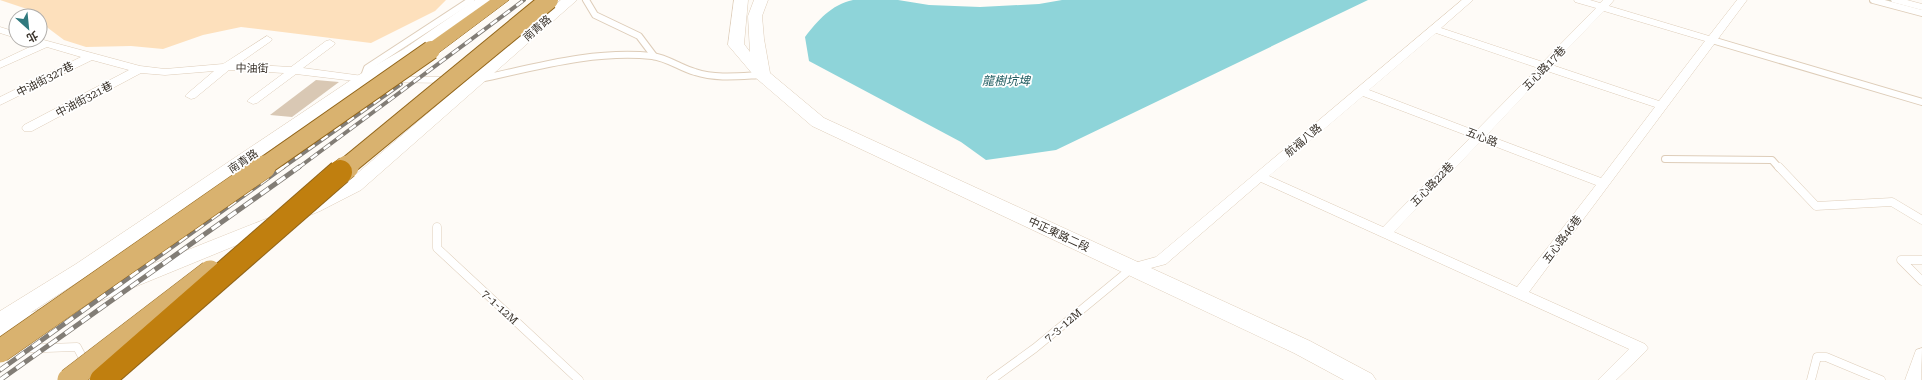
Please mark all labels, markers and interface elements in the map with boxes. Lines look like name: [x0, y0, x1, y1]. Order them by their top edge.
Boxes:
north arrow: [8, 8, 48, 48]
street label: 南青路: [521, 13, 554, 44]
text: 北: [24, 28, 40, 45]
street label: 五心路17巷: [1520, 44, 1569, 93]
street label: 中油街327巷: [14, 59, 76, 99]
street label: 中油街: [235, 62, 269, 75]
water label: 龍樹坑埤: [982, 74, 1032, 88]
street label: 中油街321巷: [54, 79, 115, 120]
street label: 航福八路: [1282, 121, 1324, 160]
street label: 五心路: [1464, 125, 1500, 149]
street label: 南青路: [226, 147, 261, 176]
street label: 五心路22巷: [1408, 160, 1457, 209]
street label: 五心路46巷: [1540, 213, 1585, 266]
street label: 中正東路二段: [1026, 215, 1091, 254]
street label: 7-1-12M: [479, 287, 520, 327]
street label: 7-3-12M: [1042, 306, 1085, 345]

